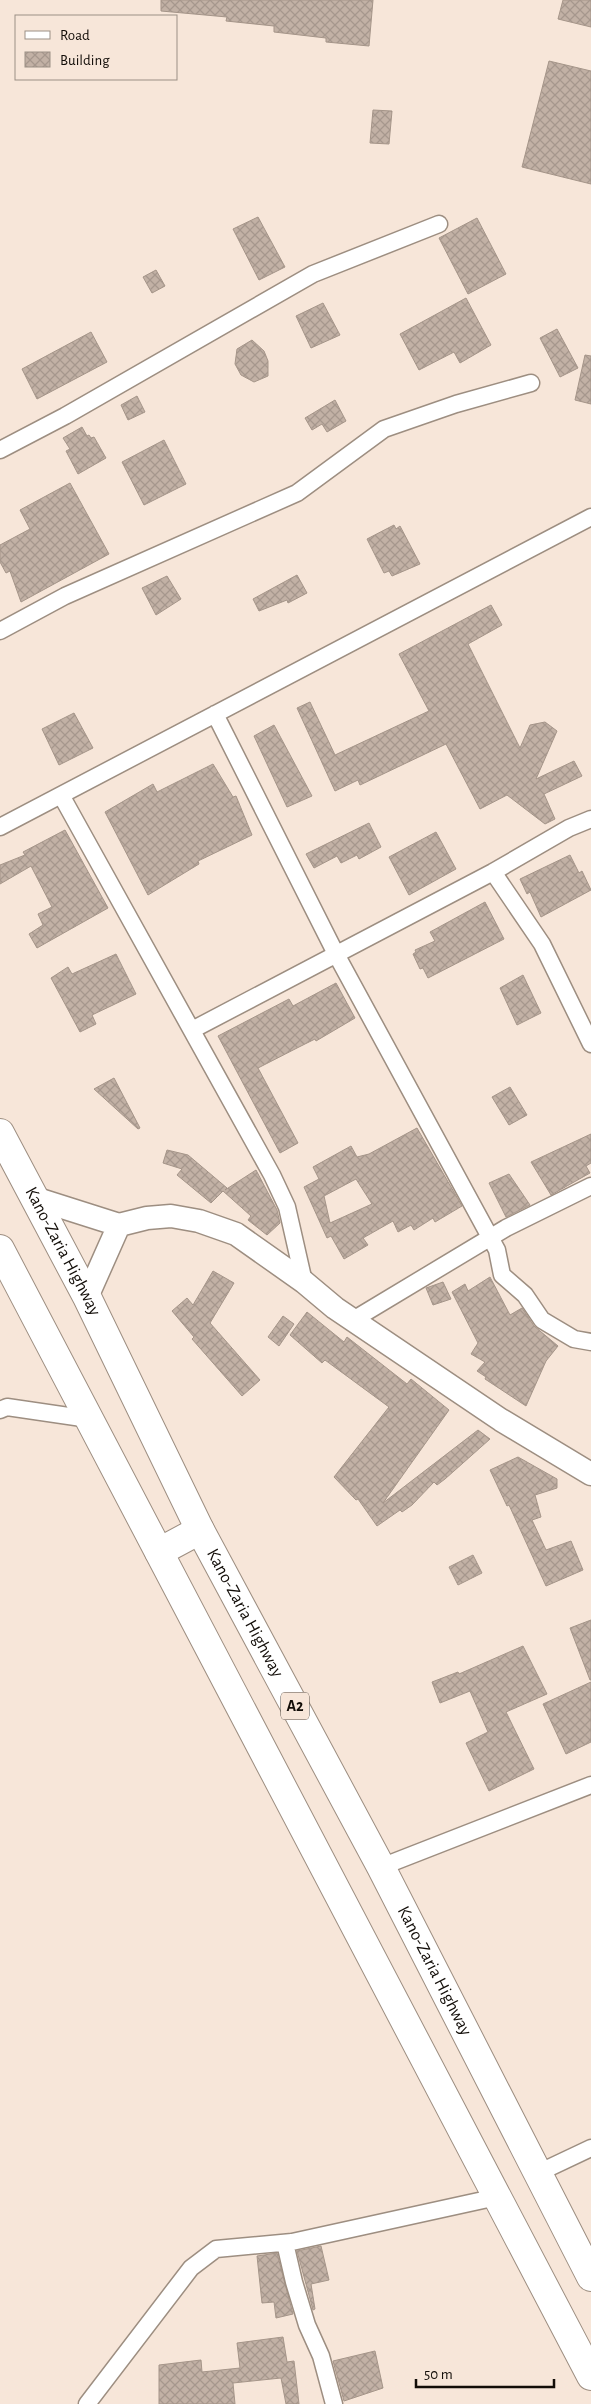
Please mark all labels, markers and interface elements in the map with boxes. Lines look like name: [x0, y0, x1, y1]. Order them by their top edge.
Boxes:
legend: [15, 15, 178, 80]
text: Road: [60, 28, 90, 43]
text: Building: [60, 53, 110, 68]
street label: Kano-Zaria Highway: [21, 1184, 104, 1319]
street label: Kano-Zaria Highway: [203, 1546, 287, 1681]
road number: A2: [281, 1692, 309, 1720]
street label: Kano-Zaria Highway: [394, 1903, 475, 2039]
scale bar: [416, 2356, 554, 2388]
text: 50 m: [424, 2367, 453, 2382]

